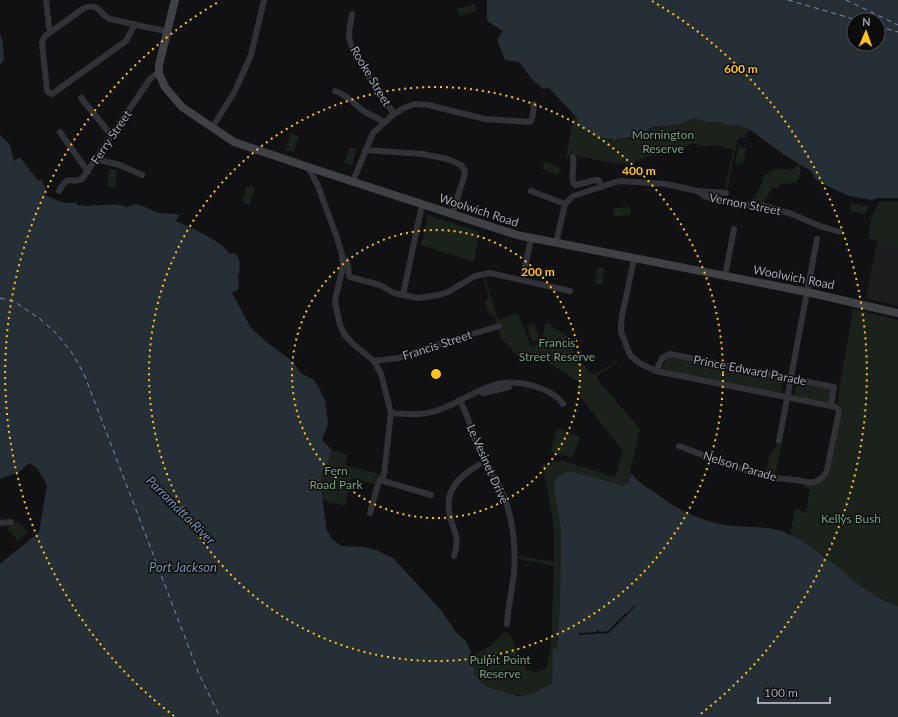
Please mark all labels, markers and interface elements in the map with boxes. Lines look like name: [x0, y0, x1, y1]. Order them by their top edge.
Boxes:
north arrow: [846, 12, 886, 52]
text: N: [862, 15, 871, 28]
street label: Rooke Street: [347, 43, 395, 109]
text: 600 m: [724, 61, 758, 76]
street label: Ferry Street: [87, 107, 135, 167]
park label: Mornington Reserve: [632, 127, 694, 156]
text: 400 m: [622, 163, 656, 178]
street label: Woolwich Road: [437, 190, 521, 230]
street label: Vernon Street: [708, 190, 783, 218]
street label: Woolwich Road: [752, 262, 836, 292]
text: 200 m: [521, 264, 555, 279]
street label: Francis Street: [401, 327, 474, 363]
park label: Francis Street Reserve: [519, 335, 595, 364]
street label: Prince Edward Parade: [692, 352, 808, 388]
centre of rings: [429, 367, 443, 381]
street label: Le Vesinet Drive: [464, 422, 512, 506]
street label: Nelson Parade: [701, 448, 779, 484]
park label: Fern Road Park: [309, 463, 363, 492]
water label: Parramatta River: [143, 472, 219, 548]
park label: Kellys Bush: [821, 511, 881, 526]
water label: Port Jackson: [149, 559, 217, 575]
park label: Pulpit Point Reserve: [469, 652, 531, 681]
scale bar: [758, 679, 830, 705]
text: 100 m: [764, 685, 798, 700]

